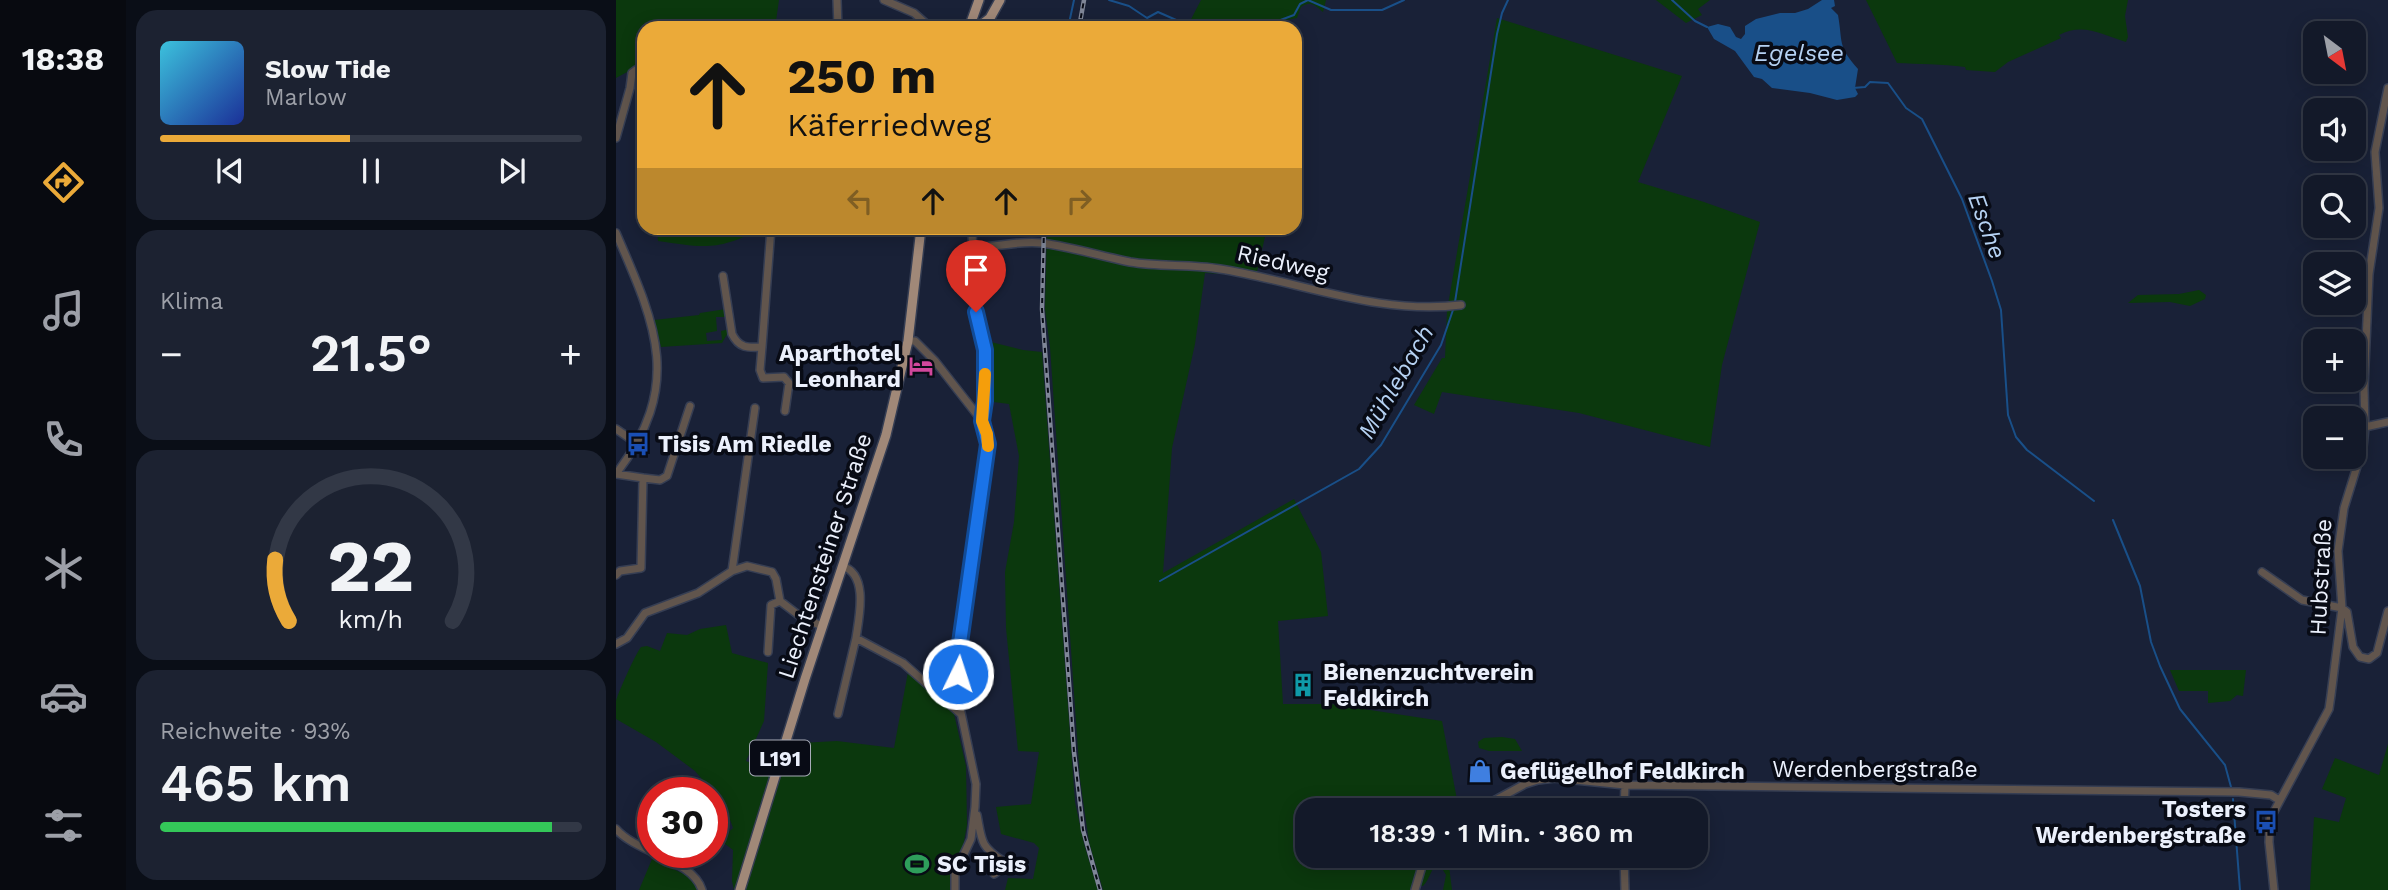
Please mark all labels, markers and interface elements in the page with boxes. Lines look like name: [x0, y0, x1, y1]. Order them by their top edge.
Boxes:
north arrow: [2303, 21, 2366, 84]
map controls: [2303, 21, 2366, 469]
water label: Egelsee: [1754, 39, 1844, 67]
text: 18:38: [22, 40, 104, 78]
text: 250 m: [787, 47, 936, 105]
icon: ahead: [672, 49, 763, 140]
text: Slow Tide: [265, 54, 391, 84]
text: Marlow: [265, 84, 347, 111]
button: sound: [2303, 98, 2366, 161]
text: Käferriedweg: [787, 106, 991, 144]
icon: previous: [211, 152, 249, 190]
icon: pause: [352, 152, 390, 190]
icon: next: [493, 152, 531, 190]
icon: directions: [39, 158, 88, 207]
button: search: [2303, 175, 2366, 238]
icon: left: [841, 182, 879, 220]
icon: ahead: [914, 182, 952, 220]
icon: ahead: [987, 182, 1025, 220]
icon: right: [1060, 182, 1098, 220]
water label: Esche: [1962, 189, 2012, 263]
street label: Riedweg: [1234, 239, 1332, 287]
pin: [946, 240, 1006, 312]
icon: arrive: [957, 251, 995, 289]
button: layers: [2303, 252, 2366, 315]
icon: music: [39, 286, 88, 335]
text: Klima: [160, 288, 223, 315]
water label: Mühlebach: [1352, 320, 1440, 444]
text: 21.5°: [310, 323, 432, 384]
button: +: [2303, 329, 2366, 392]
text: −: [160, 332, 183, 376]
text: +: [559, 332, 582, 376]
place label: Aparthotel Leonhard: [779, 340, 901, 393]
hotel icon: Aparthotel Leonhard: [907, 352, 935, 380]
button: −: [2303, 406, 2366, 469]
icon: phone: [39, 415, 88, 464]
bus stop icon: Tisis Am Riedle: [624, 430, 652, 458]
street label: Liechtensteiner Straße: [773, 430, 877, 682]
place label: Tisis Am Riedle: [658, 431, 832, 458]
street label: Hubstraße: [2304, 518, 2338, 636]
text: 22: [328, 523, 414, 609]
icon: climate: [39, 544, 88, 593]
text: km/h: [339, 605, 403, 634]
position arrow: [921, 637, 995, 711]
place label: Bienenzuchtverein Feldkirch: [1323, 659, 1534, 712]
building icon: Bienenzuchtverein Feldkirch: [1289, 671, 1317, 699]
icon: car: [39, 672, 88, 721]
text: Reichweite · 93%: [160, 718, 350, 745]
road number: L191: [750, 740, 810, 776]
text: 465 km: [160, 753, 351, 814]
street label: Werdenbergstraße: [1772, 756, 1978, 783]
shop icon: Geflügelhof Feldkirch: [1466, 757, 1494, 785]
place label: Geflügelhof Feldkirch: [1500, 758, 1745, 785]
speed limit sign: 30: [637, 777, 728, 868]
place label: Tosters Werdenbergstraße: [2035, 796, 2246, 849]
icon: filters: [39, 801, 88, 850]
bus stop icon: Tosters Werdenbergstraße: [2252, 808, 2280, 836]
text: 18:39 · 1 Min. · 360 m: [1370, 818, 1633, 848]
sports icon: SC Tisis: [903, 850, 931, 878]
place label: SC Tisis: [937, 851, 1026, 878]

